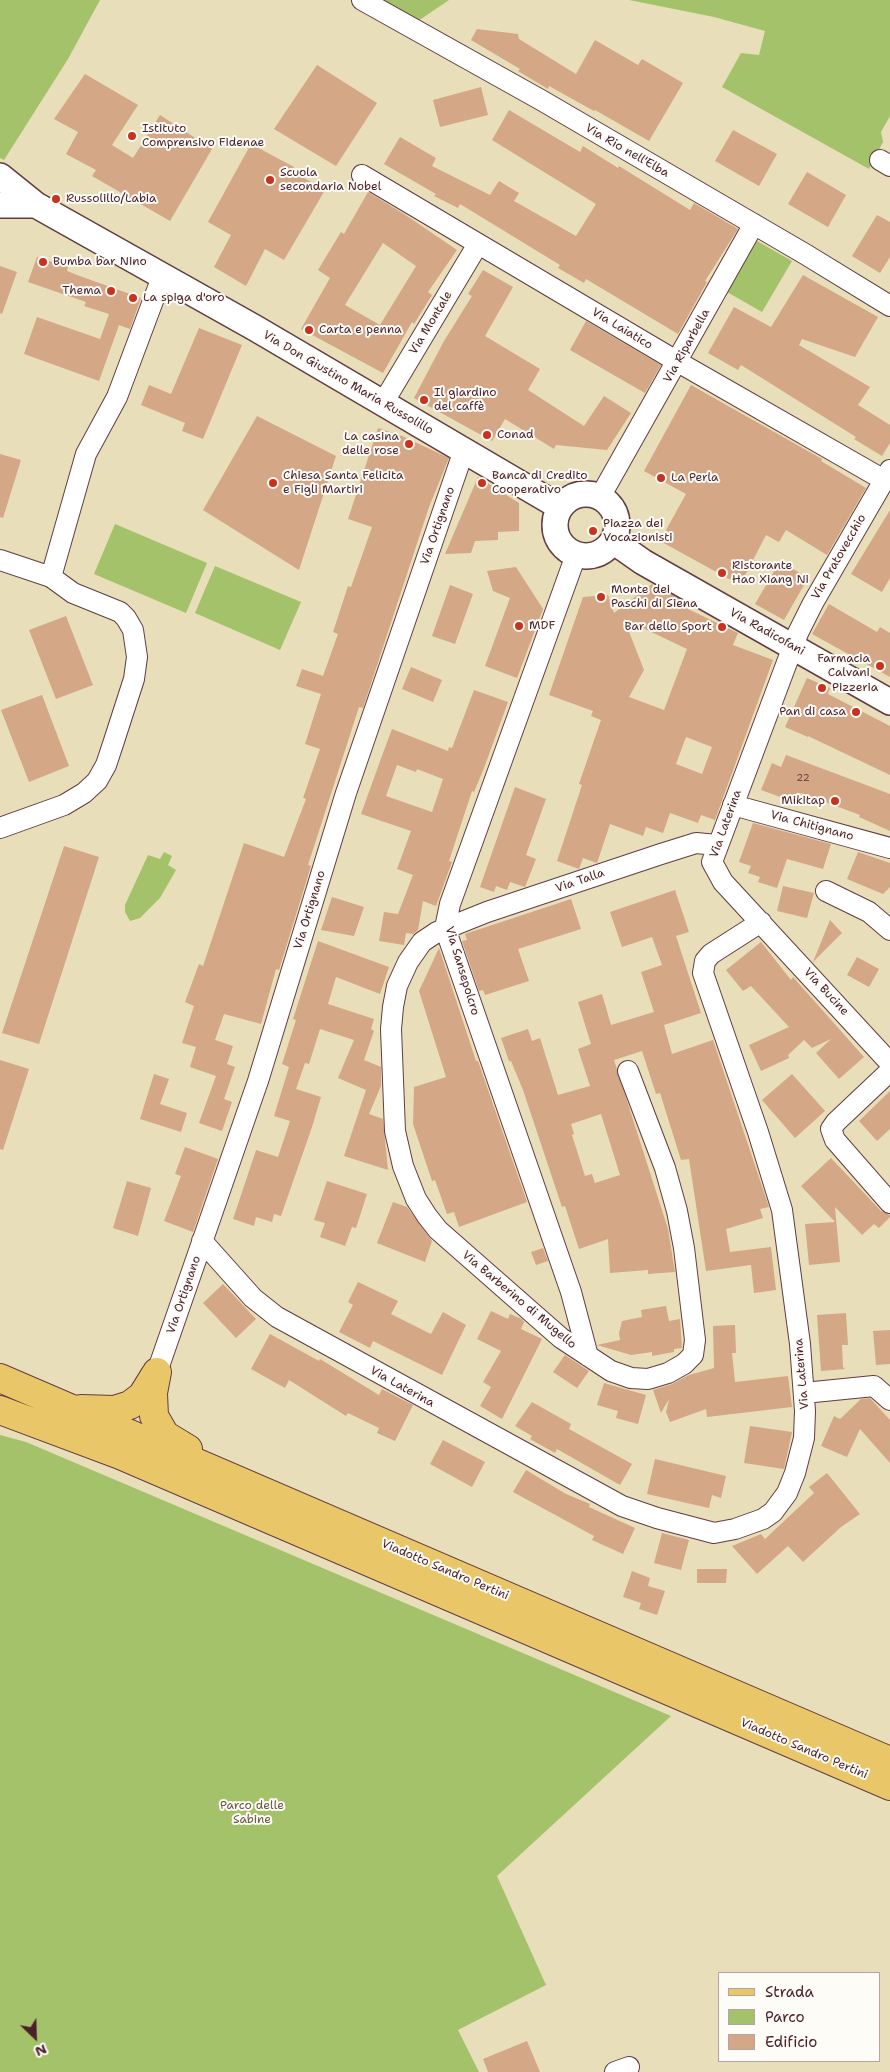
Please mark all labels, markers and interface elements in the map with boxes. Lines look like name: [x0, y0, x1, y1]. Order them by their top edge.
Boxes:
street label: Via Rio nell'Elba: [582, 121, 672, 181]
place label: Istituto Comprensivo Fidenae: [142, 122, 264, 150]
marker: Istituto Comprensivo Fidenae: [126, 130, 138, 142]
place label: Scuola secondaria Nobel: [280, 166, 381, 194]
marker: Scuola secondaria Nobel: [264, 174, 276, 186]
place label: Russolillo/Labia: [66, 192, 156, 206]
marker: Russolillo/Labia: [50, 193, 62, 205]
place label: Bumba bar Nino: [53, 255, 147, 269]
marker: Bumba bar Nino: [37, 256, 49, 268]
place label: Thema: [62, 284, 101, 298]
marker: Thema: [105, 285, 117, 297]
street label: Via Montale: [406, 289, 456, 357]
place label: La spiga d'oro: [143, 291, 224, 305]
marker: La spiga d'oro: [127, 292, 139, 304]
street label: Via Laiatico: [589, 305, 655, 353]
street label: Via Riparbella: [661, 307, 713, 385]
place label: Carta e penna: [319, 323, 402, 337]
marker: Carta e penna: [303, 324, 315, 336]
street label: Via Don Giustino Maria Russolillo: [260, 328, 436, 438]
place label: Il giardino del caffè: [434, 386, 497, 414]
marker: Il giardino del caffè: [418, 394, 430, 406]
place label: Conad: [497, 428, 534, 442]
marker: Conad: [481, 429, 493, 441]
place label: La casina delle rose: [342, 430, 399, 458]
marker: La casina delle rose: [403, 438, 415, 450]
place label: Chiesa Santa Felicita e Figli Martiri: [283, 469, 403, 497]
place label: Banca di Credito Cooperativo: [492, 469, 588, 497]
place label: La Perla: [671, 471, 718, 485]
marker: La Perla: [655, 472, 667, 484]
marker: Chiesa Santa Felicita e Figli Martiri: [267, 477, 279, 489]
marker: Banca di Credito Cooperativo: [476, 477, 488, 489]
street label: Via Ortignano: [418, 485, 458, 567]
street label: Via Pratovecchio: [809, 512, 869, 602]
place label: Piazza dei Vocazionisti: [603, 517, 673, 545]
marker: Piazza dei Vocazionisti: [587, 525, 599, 537]
place label: Ristorante Hao Xiang Ni: [732, 559, 809, 587]
marker: Ristorante Hao Xiang Ni: [716, 567, 728, 579]
place label: Monte dei Paschi di Siena: [611, 583, 698, 611]
marker: Monte dei Paschi di Siena: [595, 591, 607, 603]
street label: Via Radicofani: [727, 605, 807, 659]
place label: MDF: [529, 619, 555, 633]
marker: MDF: [513, 620, 525, 632]
place label: Bar dello Sport: [625, 620, 712, 634]
marker: Bar dello Sport: [716, 621, 728, 633]
place label: Farmacia Calvani: [817, 652, 870, 680]
marker: Farmacia Calvani: [874, 660, 886, 672]
place label: Pizzeria: [832, 681, 878, 695]
marker: Pizzeria: [816, 682, 828, 694]
place label: Pan di casa: [779, 705, 846, 719]
marker: Pan di casa: [850, 706, 862, 718]
house number: 22: [796, 772, 810, 784]
street label: Via Laterina: [707, 788, 745, 860]
place label: Mikitap: [781, 794, 825, 808]
marker: Mikitap: [829, 795, 841, 807]
street label: Via Chitignano: [769, 808, 855, 844]
street label: Via Talla: [554, 866, 606, 896]
street label: Via Ortignano: [291, 869, 329, 951]
street label: Via Sansepolcro: [442, 925, 482, 1017]
street label: Via Bucine: [800, 965, 852, 1019]
street label: Via Barberino di Mugello: [459, 1248, 579, 1352]
street label: Via Ortignano: [164, 1254, 204, 1336]
street label: Via Laterina: [792, 1338, 812, 1410]
street label: Via Laterina: [367, 1363, 437, 1411]
street label: Viadotto Sandro Pertini: [379, 1537, 511, 1603]
street label: Viadotto Sandro Pertini: [738, 1716, 870, 1782]
park label: Parco delle Sabine: [220, 1799, 284, 1827]
legend: [718, 1972, 880, 2062]
text: Strada: [765, 1982, 814, 2002]
text: Parco: [765, 2007, 805, 2027]
north arrow: [10, 2012, 60, 2062]
text: Edificio: [765, 2032, 817, 2052]
text: N: [32, 2040, 50, 2061]

